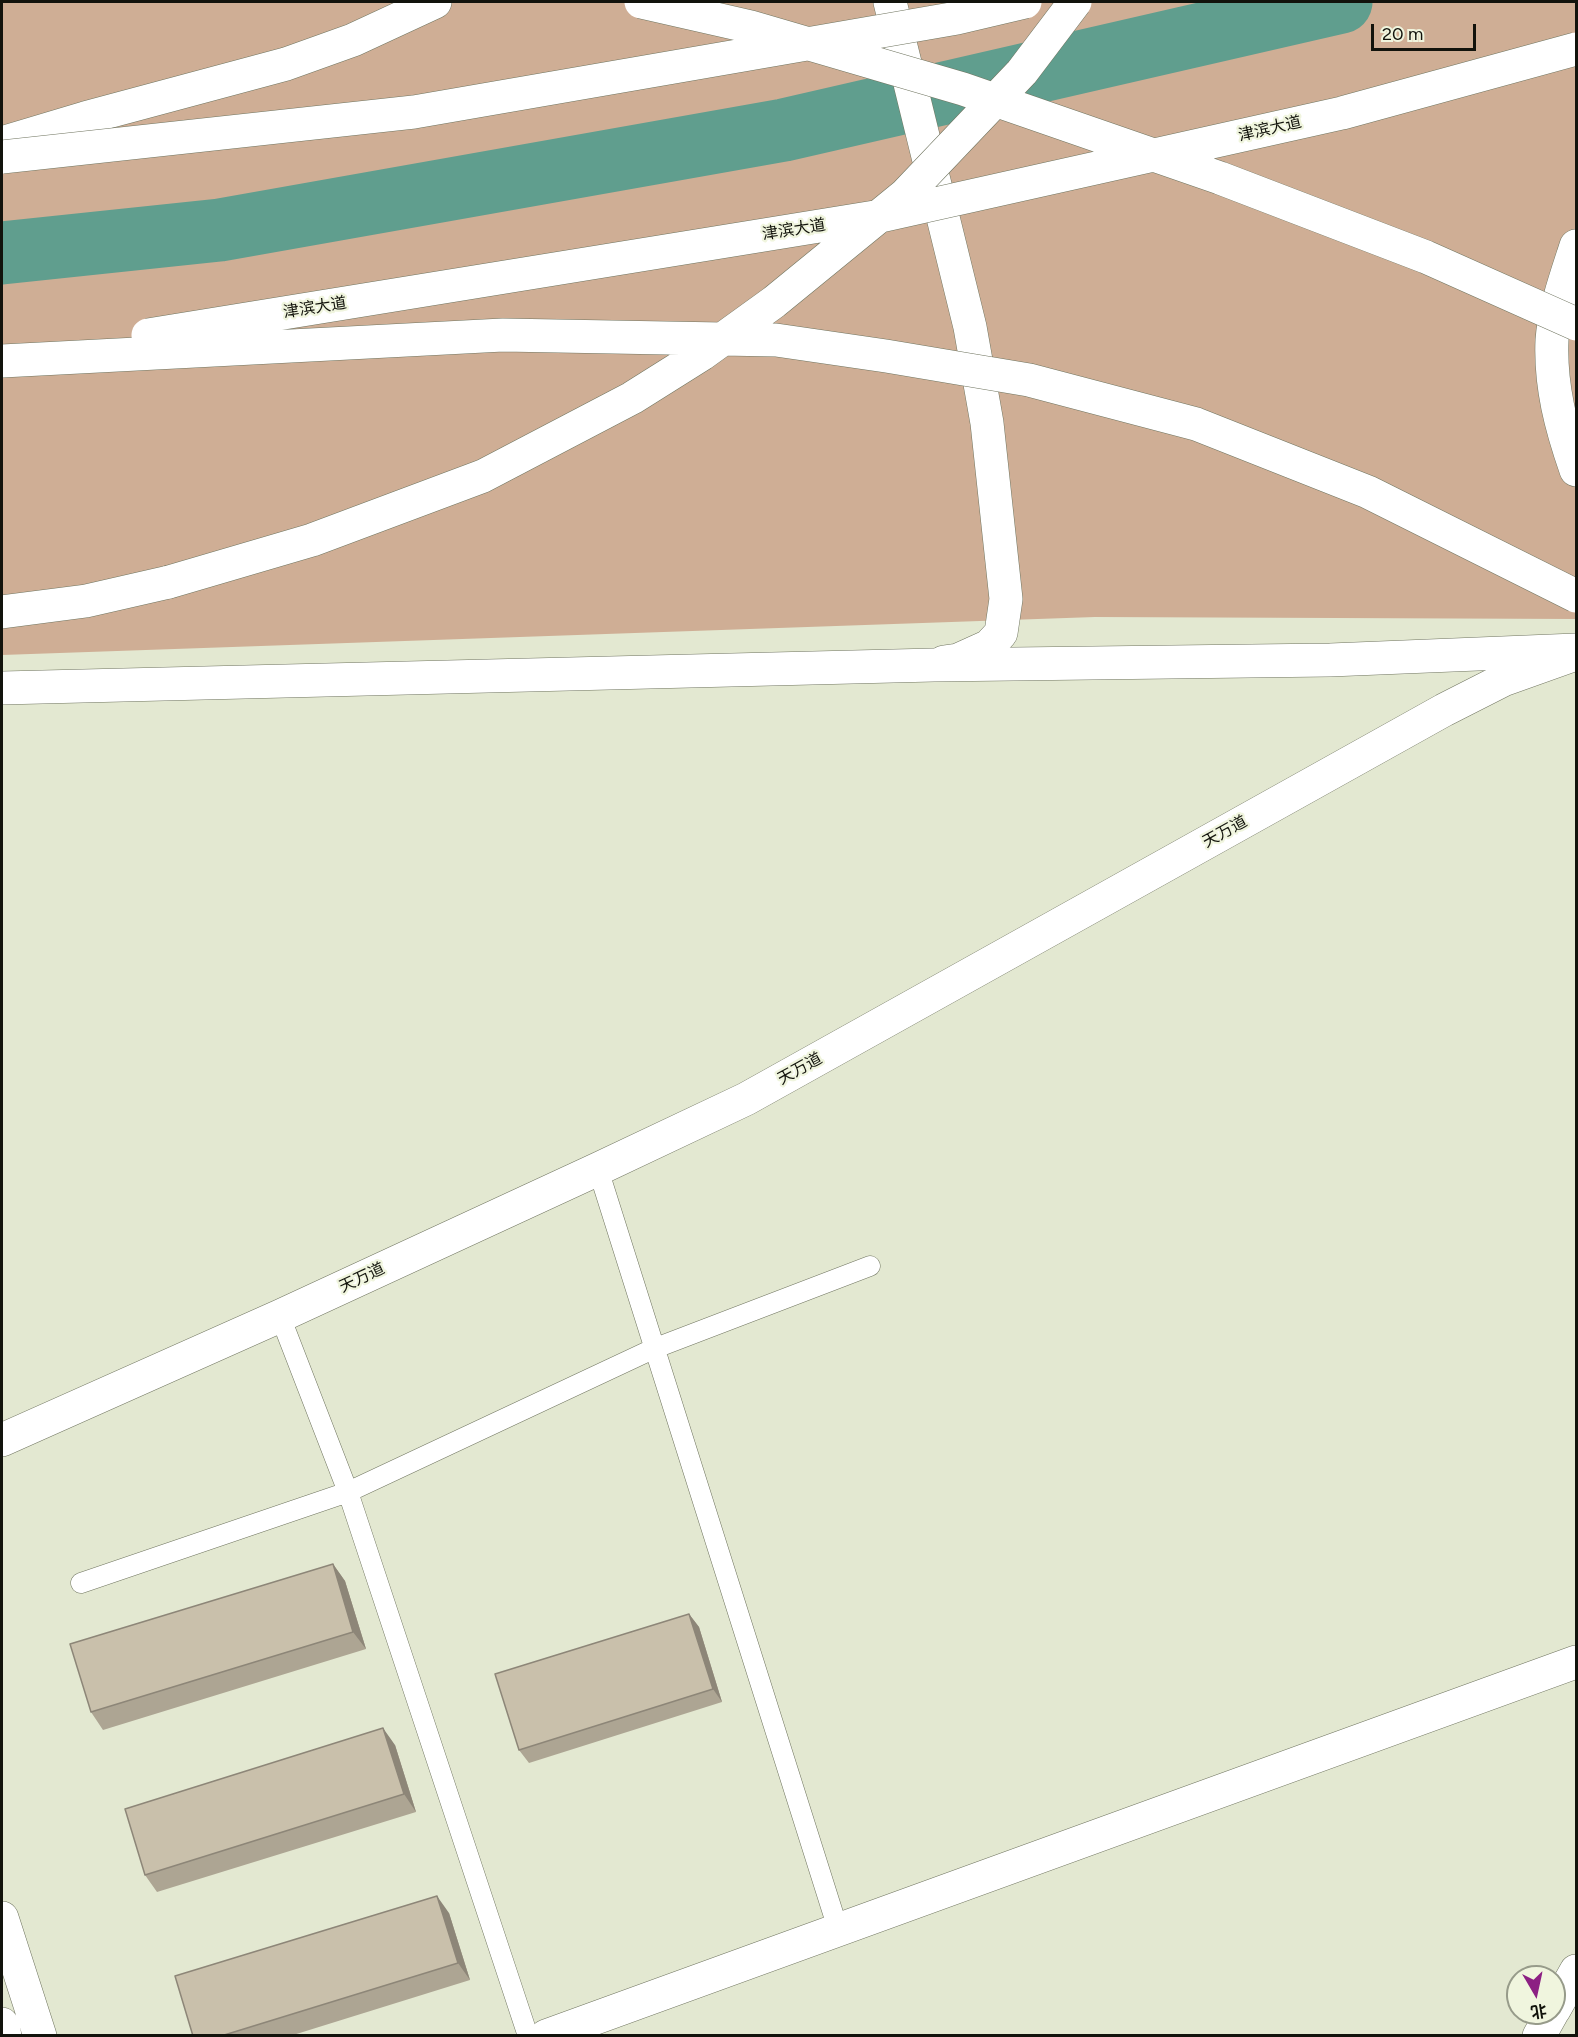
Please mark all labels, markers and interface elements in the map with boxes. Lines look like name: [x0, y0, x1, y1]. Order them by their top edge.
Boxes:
scale bar: [1374, 12, 1479, 50]
text: 20 m: [1382, 23, 1423, 45]
street label: 津滨大道: [1237, 112, 1303, 146]
street label: 津滨大道: [761, 216, 827, 244]
street label: 津滨大道: [282, 294, 348, 322]
street label: 天万道: [1199, 812, 1251, 852]
street label: 天万道: [774, 1049, 826, 1089]
street label: 天万道: [336, 1259, 388, 1297]
north arrow: [1506, 1965, 1566, 2025]
text: 北: [1529, 2001, 1548, 2022]

